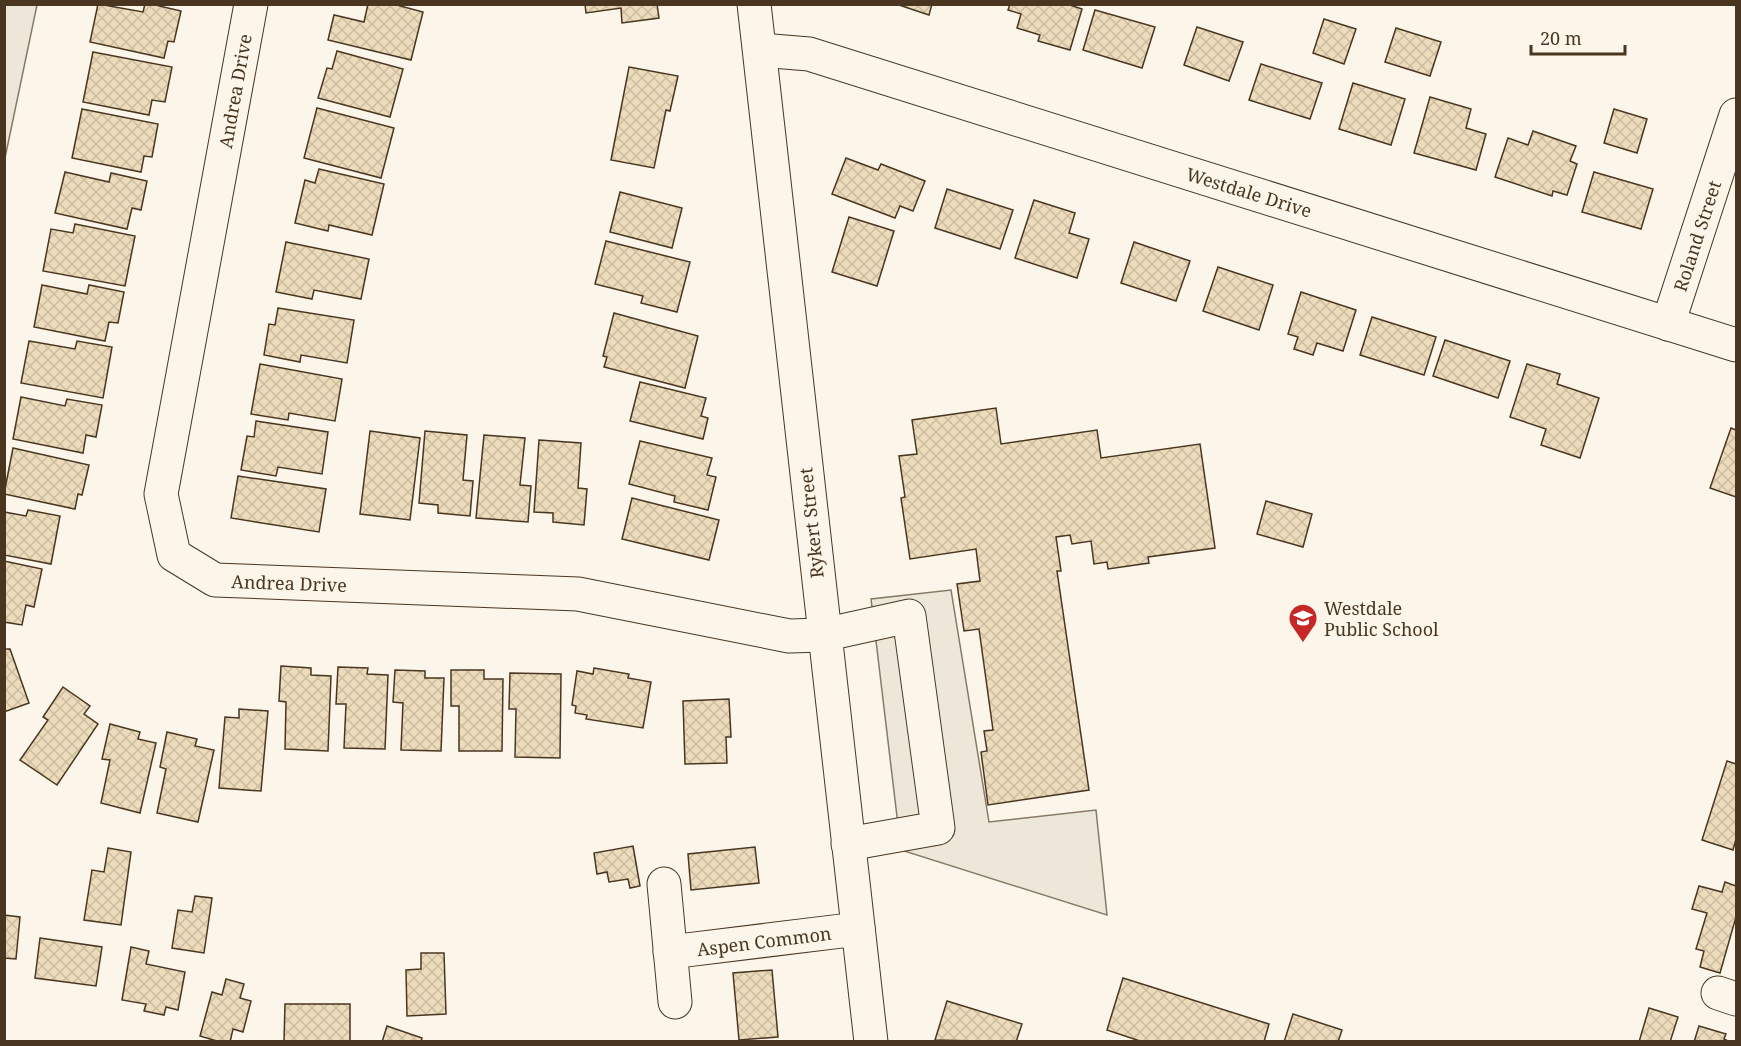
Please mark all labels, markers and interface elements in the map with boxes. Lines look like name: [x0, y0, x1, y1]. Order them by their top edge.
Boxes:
scale bar: [1531, 18, 1626, 56]
text: 20 m: [1540, 26, 1582, 50]
street label: Andrea Drive: [213, 32, 257, 150]
street label: Westdale Drive: [1183, 161, 1315, 223]
street label: Roland Street: [1668, 177, 1726, 295]
street label: Rykert Street: [793, 466, 829, 580]
street label: Andrea Drive: [231, 569, 347, 597]
place label: Westdale Public School: [1324, 596, 1439, 641]
school or university icon: Westdale Public School: [1287, 602, 1319, 644]
street label: Aspen Common: [695, 921, 833, 961]

